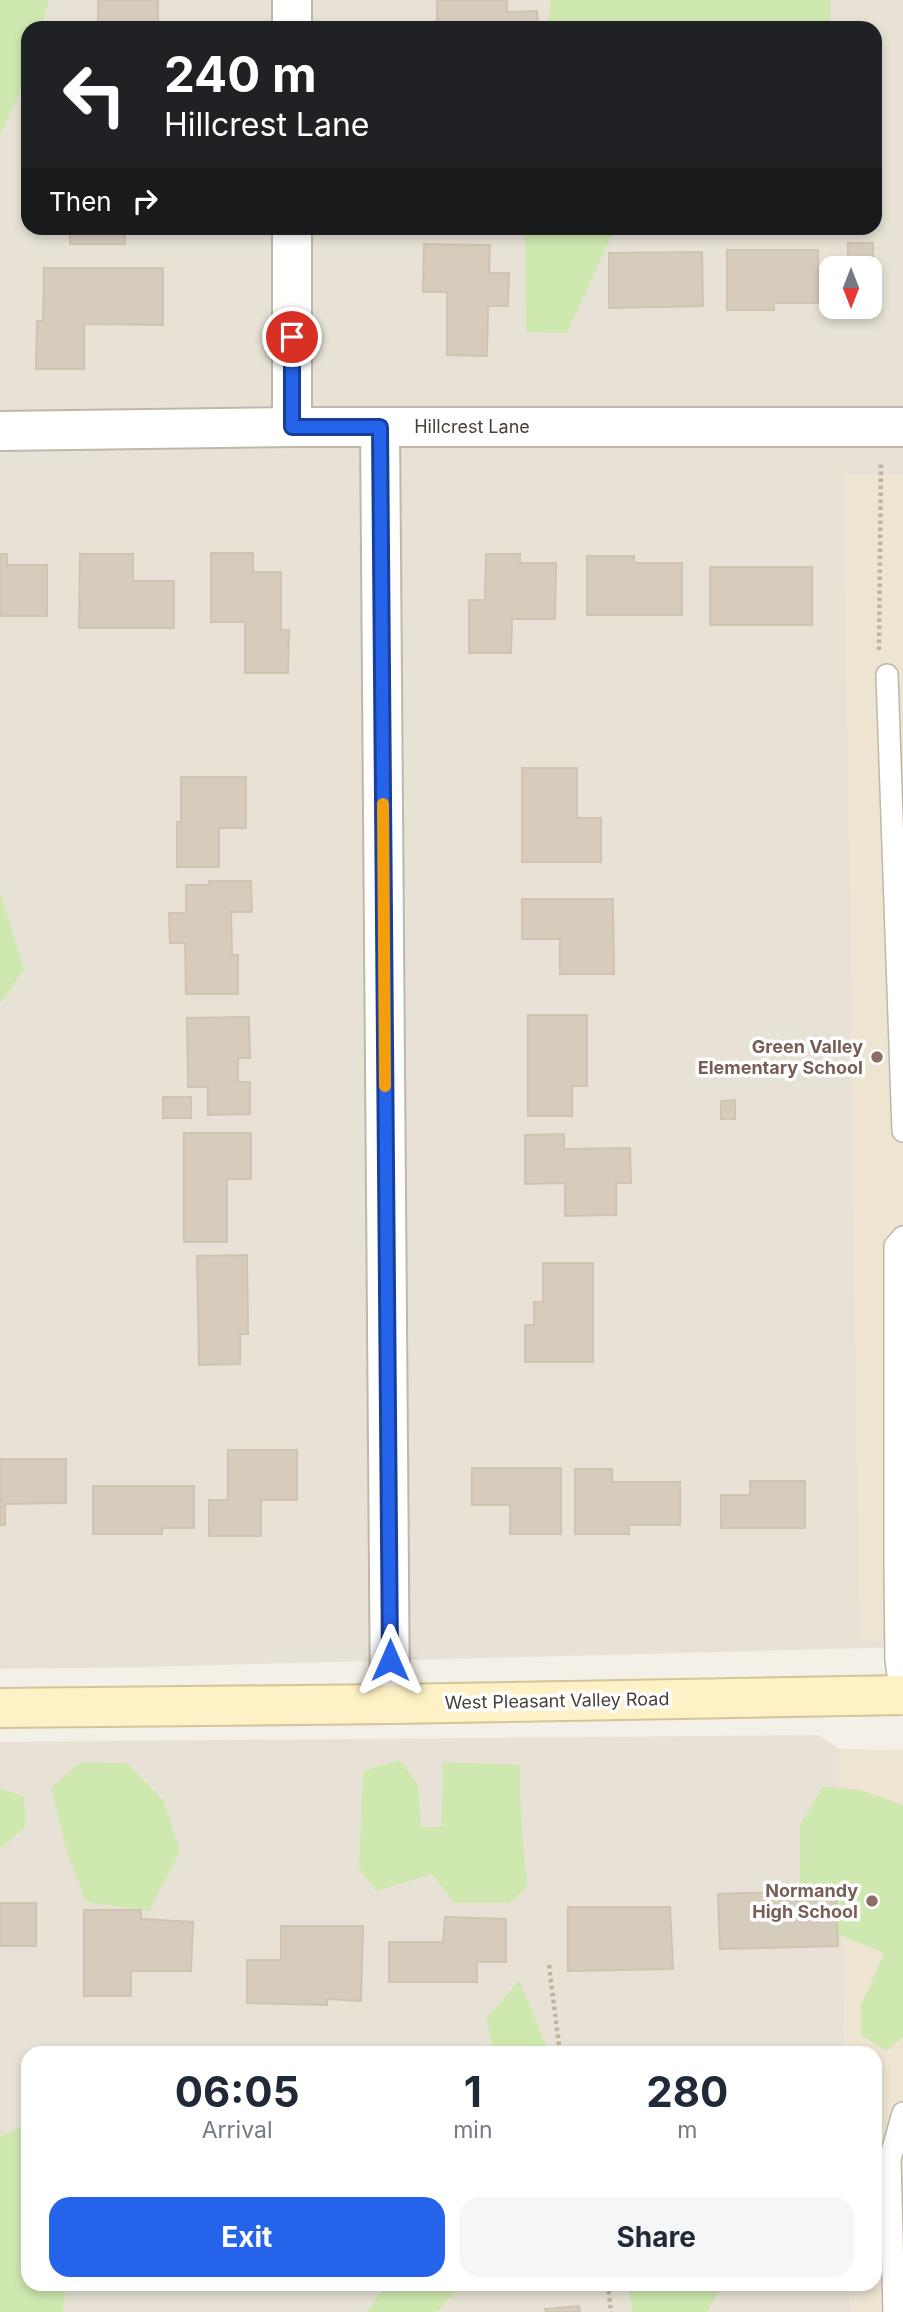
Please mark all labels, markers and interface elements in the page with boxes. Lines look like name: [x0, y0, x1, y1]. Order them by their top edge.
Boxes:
text: 240 m: [164, 45, 317, 104]
icon: left: [49, 49, 140, 140]
text: Hillcrest Lane: [164, 105, 369, 144]
icon: right: [126, 182, 164, 220]
text: Then: [49, 186, 112, 217]
north arrow: [819, 256, 882, 318]
map controls: [819, 256, 882, 319]
pin: [262, 307, 322, 367]
icon: arrive: [273, 318, 311, 356]
street label: Hillcrest Lane: [414, 416, 530, 437]
place label: Green Valley Elementary School: [698, 1036, 863, 1078]
marker: Green Valley Elementary School: [869, 1049, 885, 1065]
position arrow: [353, 1623, 427, 1697]
street label: West Pleasant Valley Road: [444, 1688, 669, 1713]
place label: Normandy High School: [752, 1880, 858, 1922]
marker: Normandy High School: [864, 1893, 880, 1909]
text: 06:05: [175, 2066, 299, 2117]
text: 1: [464, 2066, 482, 2117]
text: 280: [646, 2066, 728, 2117]
text: Arrival: [202, 2116, 272, 2144]
text: min: [453, 2116, 492, 2144]
text: m: [677, 2116, 697, 2144]
button: Exit: [49, 2197, 445, 2277]
button: Share: [459, 2197, 854, 2277]

